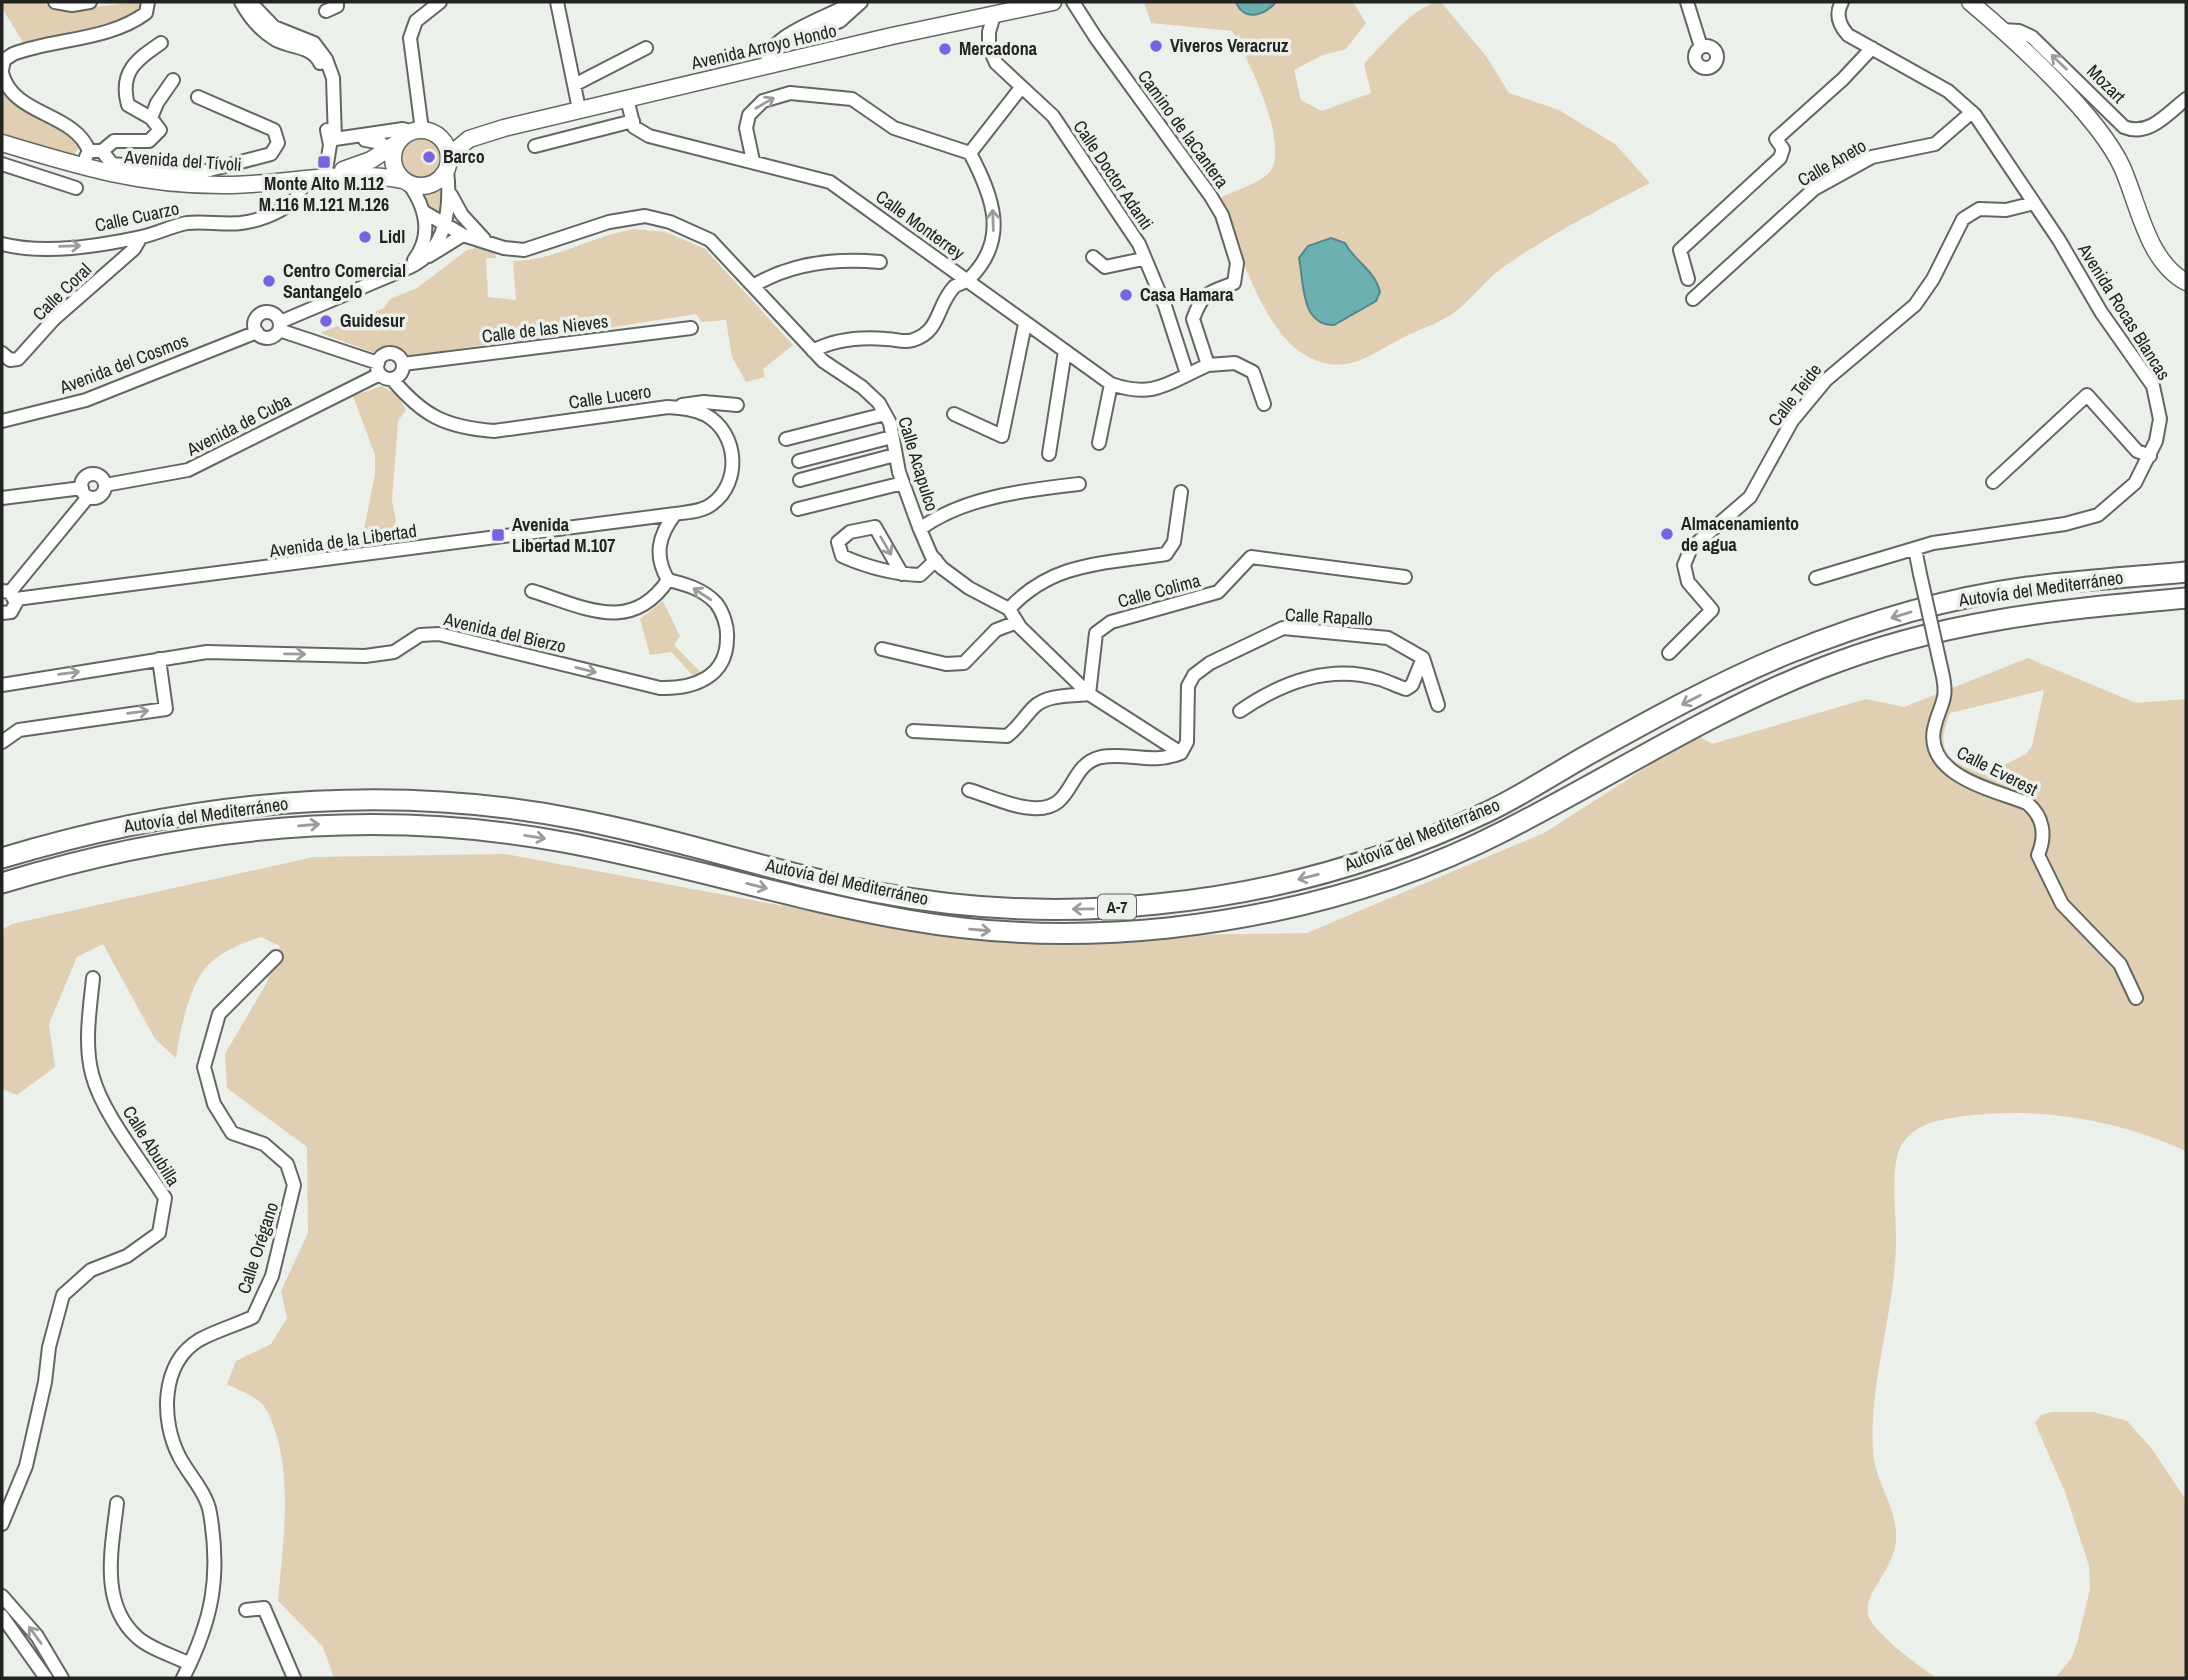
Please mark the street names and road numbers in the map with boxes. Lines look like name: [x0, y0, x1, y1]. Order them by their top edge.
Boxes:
street label: Avenida Arroyo Hondo: [688, 18, 839, 76]
street label: Mozart: [2082, 59, 2131, 108]
street label: Camino de laCantera: [1132, 65, 1235, 193]
street label: Calle Doctor Adanti: [1067, 115, 1159, 234]
street label: Calle Aneto: [1793, 133, 1871, 192]
street label: Avenida del Tívoli: [123, 144, 242, 177]
street label: Calle Monterrey: [871, 184, 970, 266]
street label: Calle Cuarzo: [93, 195, 181, 238]
street label: Avenida Rocas Blancas: [2072, 238, 2176, 385]
street label: Calle Coral: [27, 257, 97, 326]
street label: Calle de las Nieves: [480, 308, 610, 349]
street label: Avenida del Cosmos: [55, 328, 192, 400]
street label: Calle Teide: [1762, 358, 1827, 431]
street label: Calle Lucero: [567, 378, 653, 415]
street label: Avenida de Cuba: [181, 388, 295, 462]
street label: Calle Acapulco: [892, 414, 945, 514]
street label: Avenida de la Libertad: [267, 518, 418, 563]
street label: Autovía del Mediterráneo: [1956, 565, 2125, 613]
street label: Calle Colima: [1115, 568, 1203, 614]
street label: Calle Rapallo: [1285, 602, 1374, 631]
street label: Avenida del Bierzo: [441, 606, 569, 659]
street label: Calle Everest: [1952, 739, 2042, 802]
street label: Autovía del Mediterráneo: [121, 791, 290, 839]
street label: Autovía del Mediterráneo: [1339, 792, 1503, 878]
street label: Autovía del Mediterráneo: [762, 852, 931, 911]
road number: A-7: [1098, 894, 1136, 920]
street label: Calle Abubilla: [117, 1101, 186, 1191]
street label: Calle Orégano: [231, 1199, 284, 1297]

